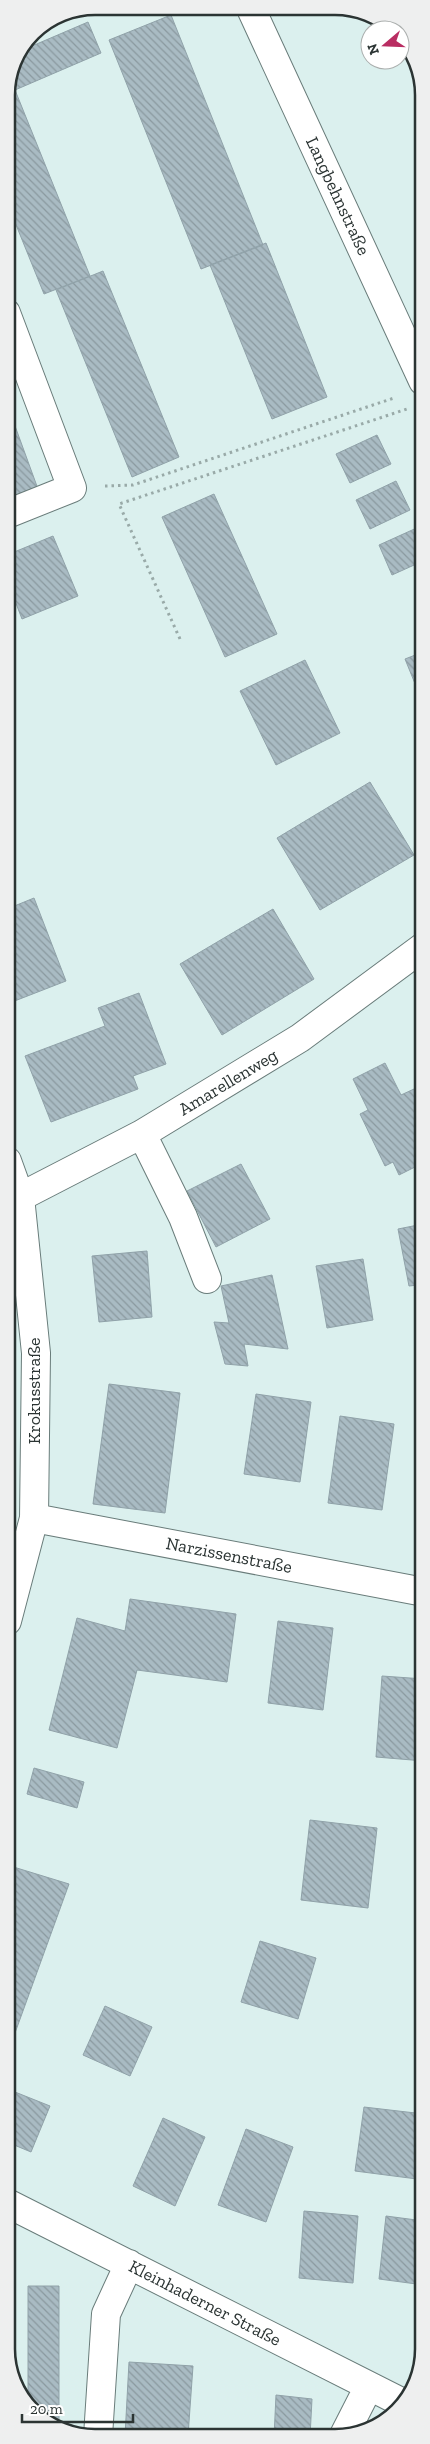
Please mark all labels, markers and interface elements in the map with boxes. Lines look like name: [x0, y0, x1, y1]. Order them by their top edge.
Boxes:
north arrow: [360, 20, 410, 70]
text: N: [363, 41, 383, 57]
street label: Langbehnstraße: [301, 133, 375, 259]
street label: Amarellenweg: [174, 1044, 282, 1120]
street label: Krokusstraße: [23, 1338, 45, 1444]
street label: Narzissenstraße: [164, 1532, 294, 1578]
street label: Kleinhaderner Straße: [125, 2255, 285, 2351]
scale bar: [22, 2392, 134, 2424]
text: 20 m: [30, 2400, 63, 2418]

